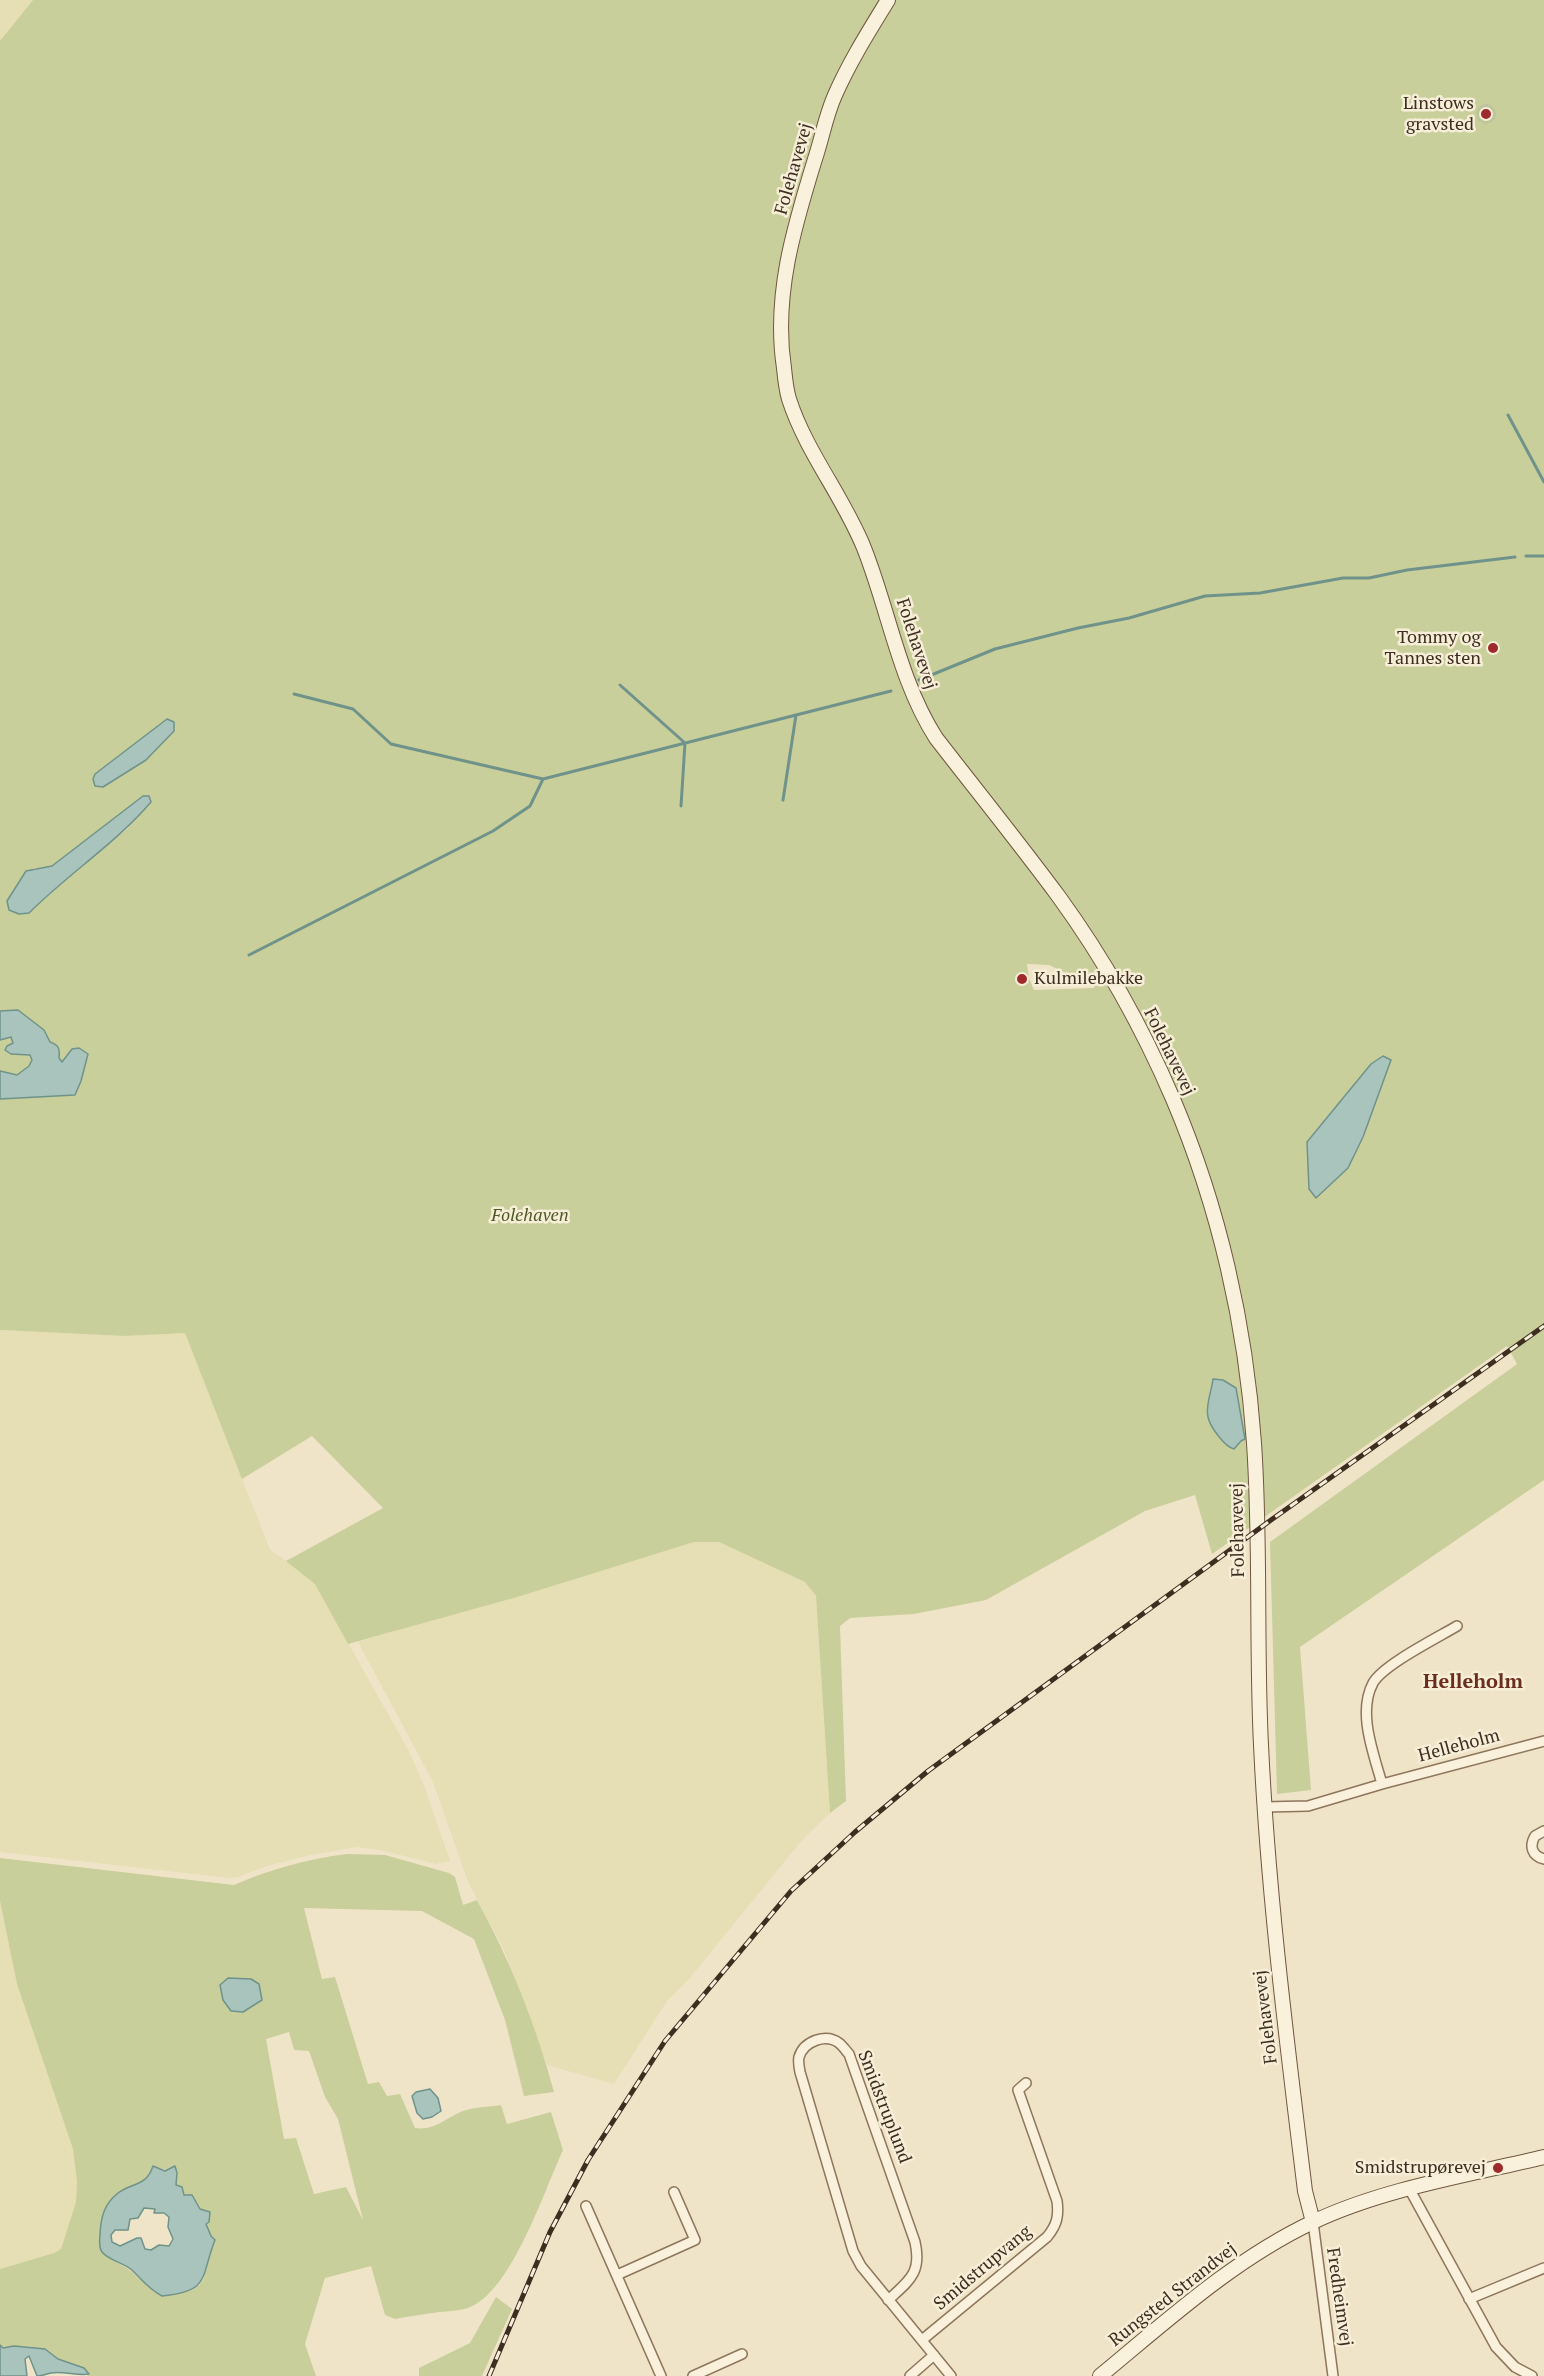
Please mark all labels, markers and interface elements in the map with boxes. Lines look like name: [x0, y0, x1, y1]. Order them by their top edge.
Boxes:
place label: Linstows gravsted: [1403, 93, 1474, 136]
marker: Linstows gravsted: [1479, 107, 1493, 121]
street label: Folehavevej: [771, 121, 817, 217]
street label: Folehavevej: [891, 596, 941, 692]
place label: Tommy og Tannes sten: [1384, 627, 1481, 670]
marker: Tommy og Tannes sten: [1486, 641, 1500, 655]
place label: Kulmilebakke: [1034, 968, 1143, 990]
marker: Kulmilebakke: [1015, 972, 1029, 986]
street label: Folehavevej: [1139, 1005, 1199, 1099]
park label: Folehaven: [491, 1205, 569, 1227]
street label: Folehavevej: [1226, 1483, 1250, 1577]
district label: Helleholm: [1423, 1670, 1523, 1694]
street label: Helleholm: [1416, 1725, 1502, 1767]
street label: Folehavevej: [1250, 1969, 1282, 2065]
street label: Smidstruplund: [853, 2048, 915, 2166]
place label: Smidstrupørevej: [1355, 2157, 1486, 2179]
marker: Smidstrupørevej: [1491, 2161, 1505, 2175]
street label: Smidstrupvang: [930, 2221, 1036, 2315]
street label: Rungsted Strandvej: [1105, 2238, 1241, 2352]
street label: Fredheimvej: [1321, 2246, 1357, 2348]

